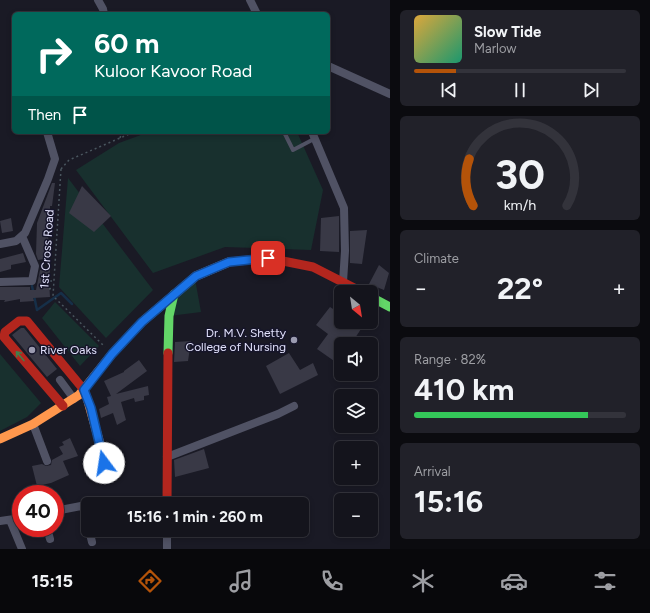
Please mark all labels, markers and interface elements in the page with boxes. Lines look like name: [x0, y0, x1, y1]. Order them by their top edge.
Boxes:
text: Slow Tide: [474, 23, 541, 41]
text: 60 m: [94, 26, 159, 60]
icon: right: [28, 28, 80, 80]
text: Marlow: [474, 41, 516, 56]
text: Kuloor Kavoor Road: [94, 60, 252, 82]
icon: previous: [438, 79, 460, 101]
icon: pause: [509, 79, 531, 101]
icon: next: [580, 79, 602, 101]
icon: arrive: [69, 104, 91, 126]
text: Then: [28, 106, 61, 124]
text: 30: [495, 149, 545, 199]
text: km/h: [504, 196, 536, 214]
street label: 1st Cross Road: [37, 209, 57, 289]
pin: [251, 241, 285, 275]
icon: arrive: [257, 247, 279, 269]
text: Climate: [414, 251, 459, 266]
text: 22°: [497, 270, 543, 307]
text: −: [414, 275, 428, 302]
text: +: [612, 275, 626, 302]
north arrow: [334, 285, 378, 329]
map controls: [334, 285, 378, 537]
place label: Dr. M.V. Shetty College of Nursing: [185, 326, 287, 354]
marker: Dr. M.V. Shetty College of Nursing: [289, 335, 299, 345]
button: sound: [334, 337, 378, 381]
place label: River Oaks: [40, 343, 97, 357]
marker: River Oaks: [27, 345, 37, 355]
one-way arrow: [15, 350, 24, 361]
text: Range · 82%: [414, 352, 486, 367]
text: 410 km: [414, 371, 515, 408]
button: layers: [334, 389, 378, 433]
button: +: [334, 441, 378, 485]
position arrow: [83, 442, 125, 484]
text: Arrival: [414, 464, 451, 479]
text: 15:16: [414, 483, 483, 520]
speed limit sign: 40: [12, 485, 64, 537]
button: −: [334, 493, 378, 537]
text: 15:16 · 1 min · 260 m: [127, 508, 263, 526]
icon: directions: [136, 567, 164, 595]
icon: music: [227, 567, 255, 595]
icon: phone: [318, 567, 346, 595]
icon: climate: [409, 567, 437, 595]
icon: car: [500, 567, 528, 595]
icon: filters: [591, 567, 619, 595]
text: 15:15: [31, 570, 73, 592]

